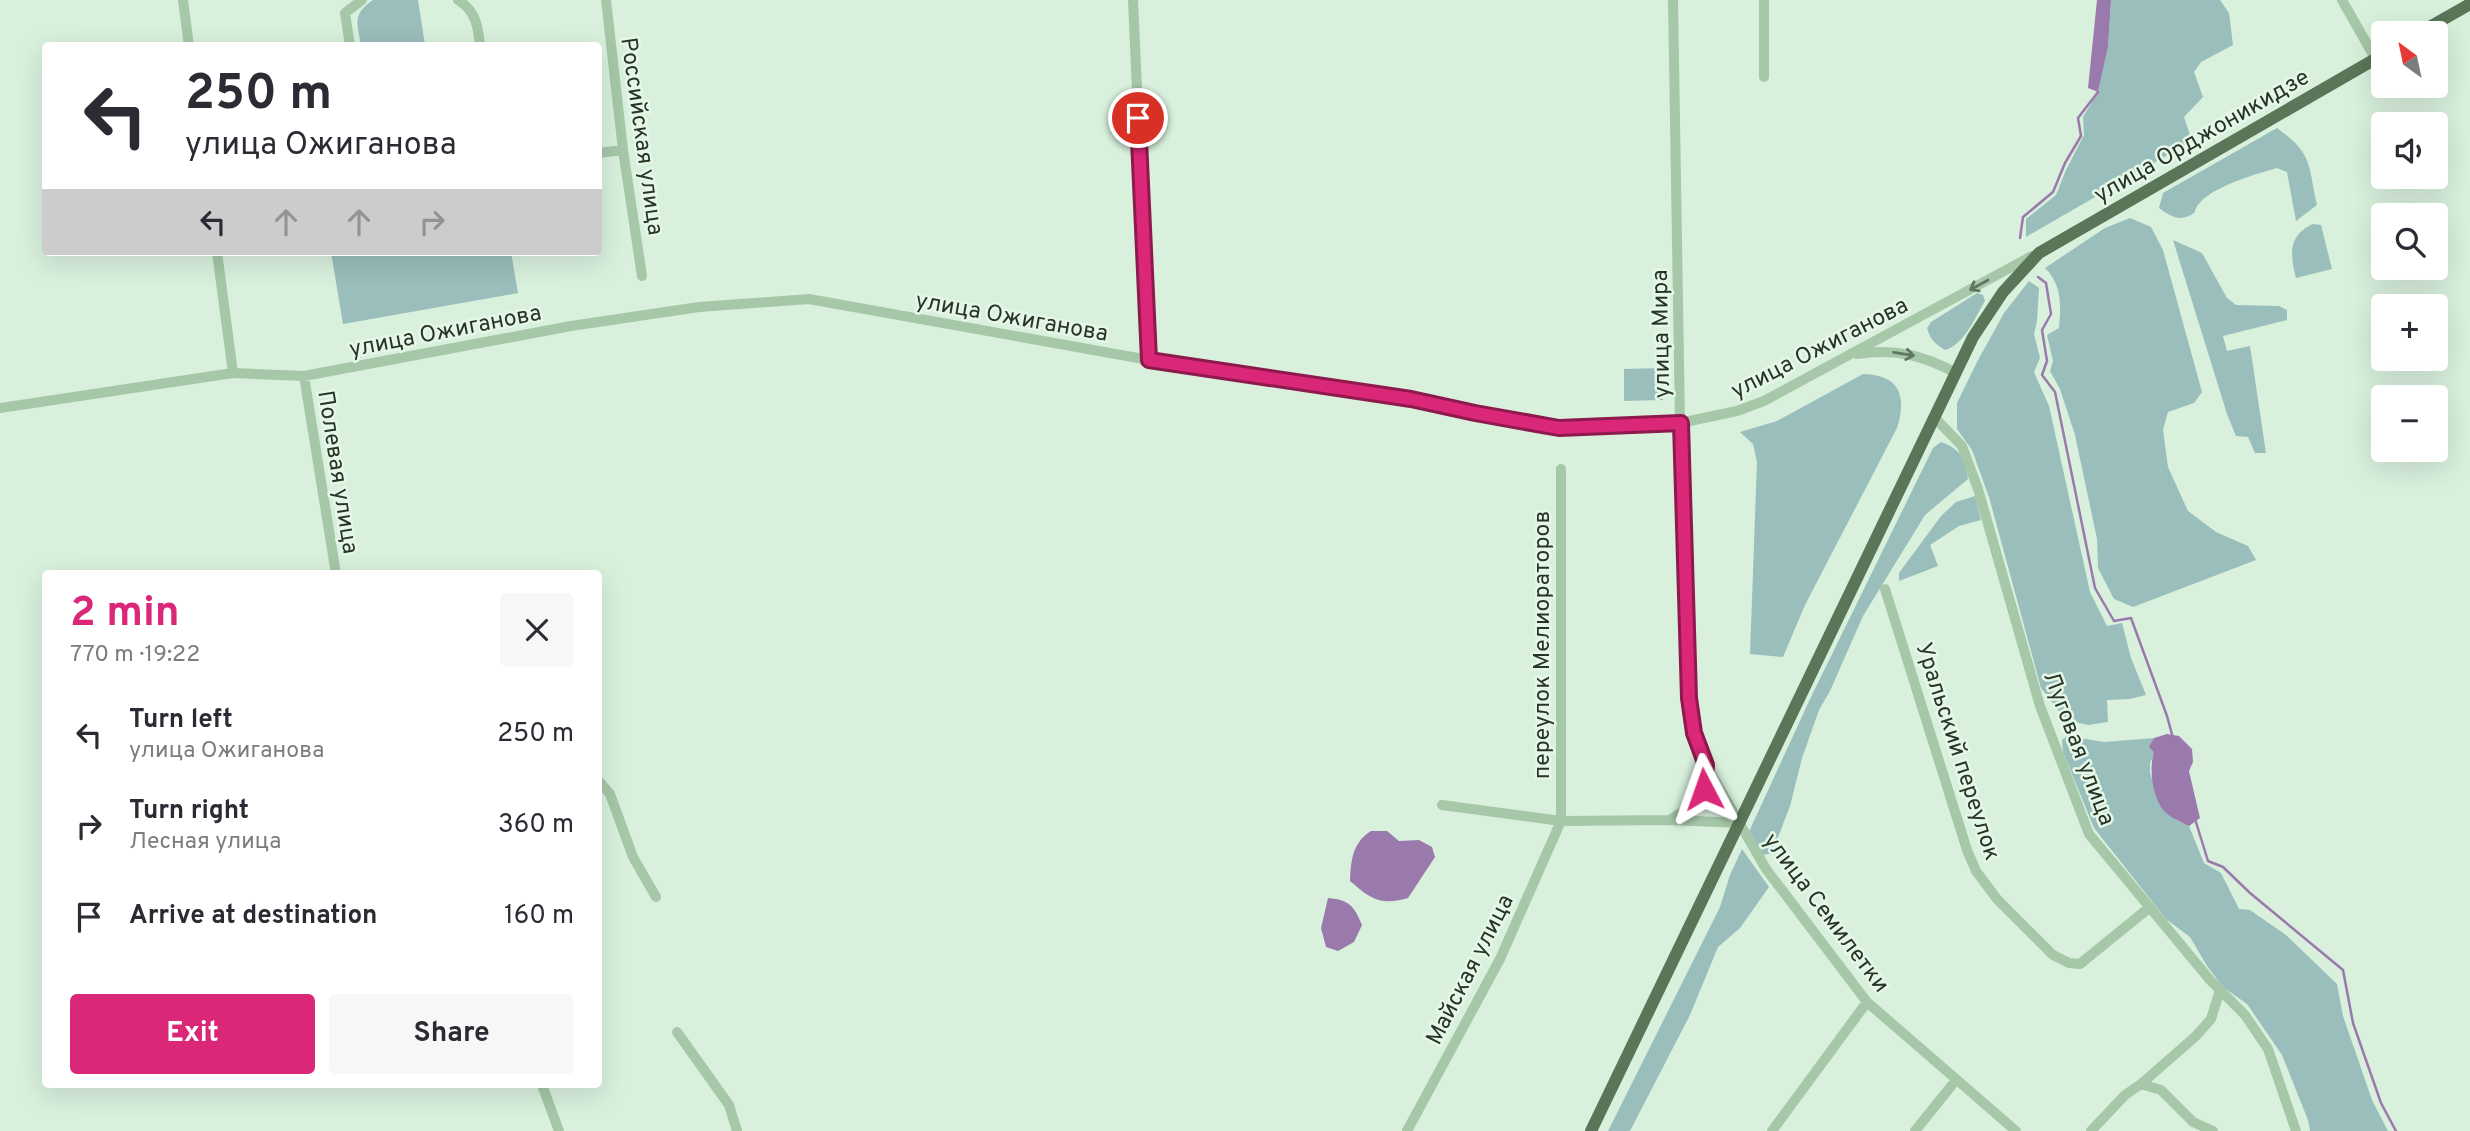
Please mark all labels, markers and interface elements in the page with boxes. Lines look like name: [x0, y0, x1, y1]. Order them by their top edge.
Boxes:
north arrow: [2371, 21, 2448, 98]
map controls: [2371, 21, 2448, 462]
street label: Российская улица: [612, 36, 669, 237]
street label: улица Орджоникидзе: [2089, 64, 2315, 211]
text: 250 m: [185, 65, 332, 127]
icon: left: [70, 70, 161, 161]
pin: [1108, 88, 1168, 148]
icon: arrive: [1119, 99, 1157, 137]
button: sound: [2371, 112, 2448, 189]
text: улица Ожиганова: [185, 126, 457, 166]
icon: left: [194, 203, 232, 241]
icon: ahead: [267, 203, 305, 241]
icon: ahead: [340, 203, 378, 241]
icon: right: [413, 203, 451, 241]
button: search: [2371, 203, 2448, 280]
street label: улица Мира: [1647, 269, 1678, 399]
one-way arrow: [1969, 279, 1990, 292]
street label: улица Ожиганова: [913, 287, 1110, 350]
street label: улица Ожиганова: [1727, 292, 1914, 406]
button: +: [2371, 294, 2448, 371]
street label: улица Ожиганова: [347, 300, 544, 365]
one-way arrow: [1892, 348, 1915, 361]
button: −: [2371, 385, 2448, 462]
street label: Полевая улица: [309, 389, 364, 556]
street label: переулок Мелиораторов: [1529, 511, 1558, 779]
text: 2 min: [70, 588, 180, 641]
button: close: [500, 593, 574, 667]
street label: Уральский переулок: [1908, 639, 2006, 864]
text: 770 m · 19:22: [70, 641, 200, 670]
street label: Луговая улица: [2035, 668, 2120, 830]
text: Turn left: [129, 704, 233, 737]
icon: left: [70, 716, 108, 754]
text: 250 m: [497, 718, 574, 751]
text: улица Ожиганова: [129, 737, 324, 766]
position arrow: [1667, 752, 1741, 826]
text: Turn right: [129, 795, 249, 828]
icon: right: [70, 807, 108, 845]
text: 360 m: [498, 809, 574, 842]
text: Лесная улица: [129, 828, 281, 857]
street label: улица Семилетки: [1755, 828, 1895, 999]
street label: Майская улица: [1421, 890, 1522, 1050]
icon: arrive: [70, 898, 108, 936]
text: Arrive at destination: [129, 900, 377, 933]
text: 160 m: [504, 900, 574, 933]
button: Exit: [70, 994, 315, 1074]
button: Share: [329, 994, 574, 1074]

